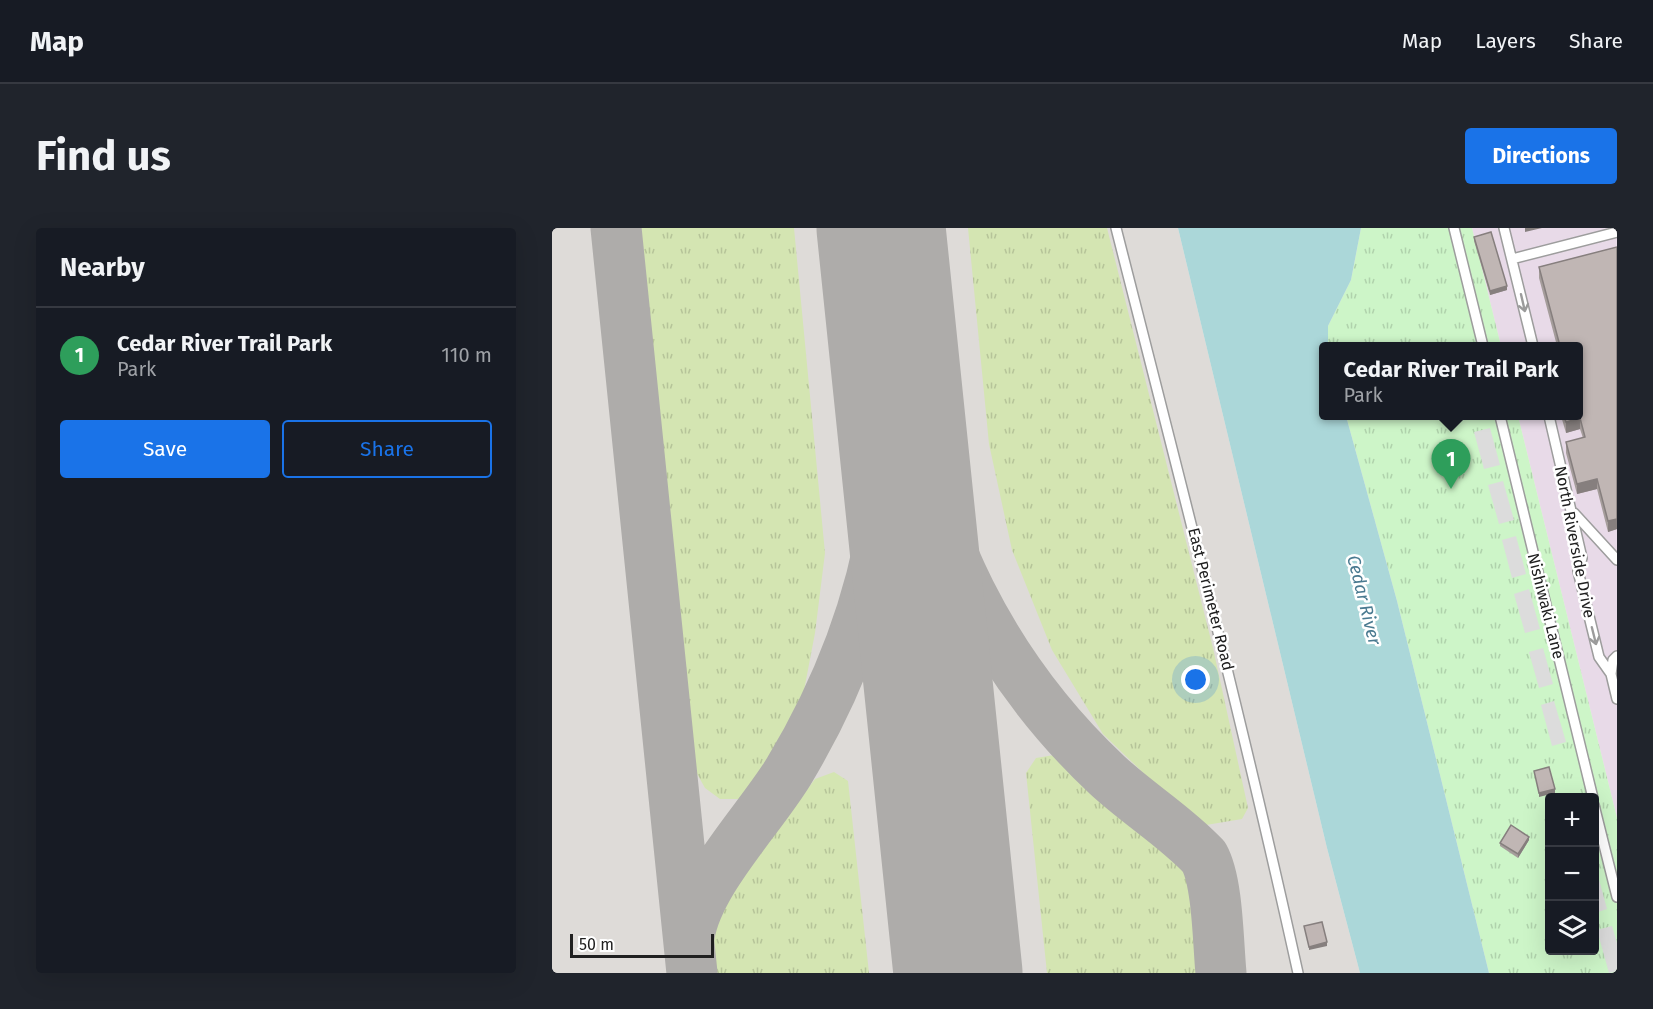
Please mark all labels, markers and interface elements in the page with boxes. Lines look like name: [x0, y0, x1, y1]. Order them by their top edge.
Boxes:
text: Map: [30, 25, 84, 58]
text: Map: [1402, 28, 1442, 54]
text: Layers: [1475, 28, 1536, 54]
text: Share: [1569, 28, 1623, 54]
button: Directions: [1465, 128, 1617, 184]
text: Find us: [36, 131, 171, 181]
text: Nearby: [60, 252, 145, 283]
one-way arrow: [1517, 293, 1529, 312]
text: Cedar River Trail Park: [117, 330, 332, 357]
popup: [1319, 342, 1583, 420]
text: 1: [75, 343, 84, 367]
text: 110 m: [441, 343, 492, 367]
text: Cedar River Trail Park: [1343, 356, 1559, 383]
text: Park: [117, 357, 156, 381]
text: Park: [1343, 383, 1383, 407]
button: Save: [60, 420, 270, 478]
button: Share: [282, 420, 492, 478]
pin: 1: [1432, 440, 1470, 489]
street label: North Riverside Drive: [1551, 464, 1599, 620]
street label: East Perimeter Road: [1184, 526, 1238, 672]
street label: Nishiwaki Lane: [1524, 551, 1568, 661]
water label: Cedar River: [1342, 553, 1386, 648]
one-way arrow: [1588, 626, 1600, 645]
your location: [1181, 665, 1210, 694]
map controls: [1545, 793, 1599, 955]
button: +: [1545, 793, 1599, 847]
button: −: [1545, 847, 1599, 901]
button: layers: [1545, 901, 1599, 955]
scale bar: [570, 931, 714, 958]
text: 50 m: [579, 935, 614, 954]

